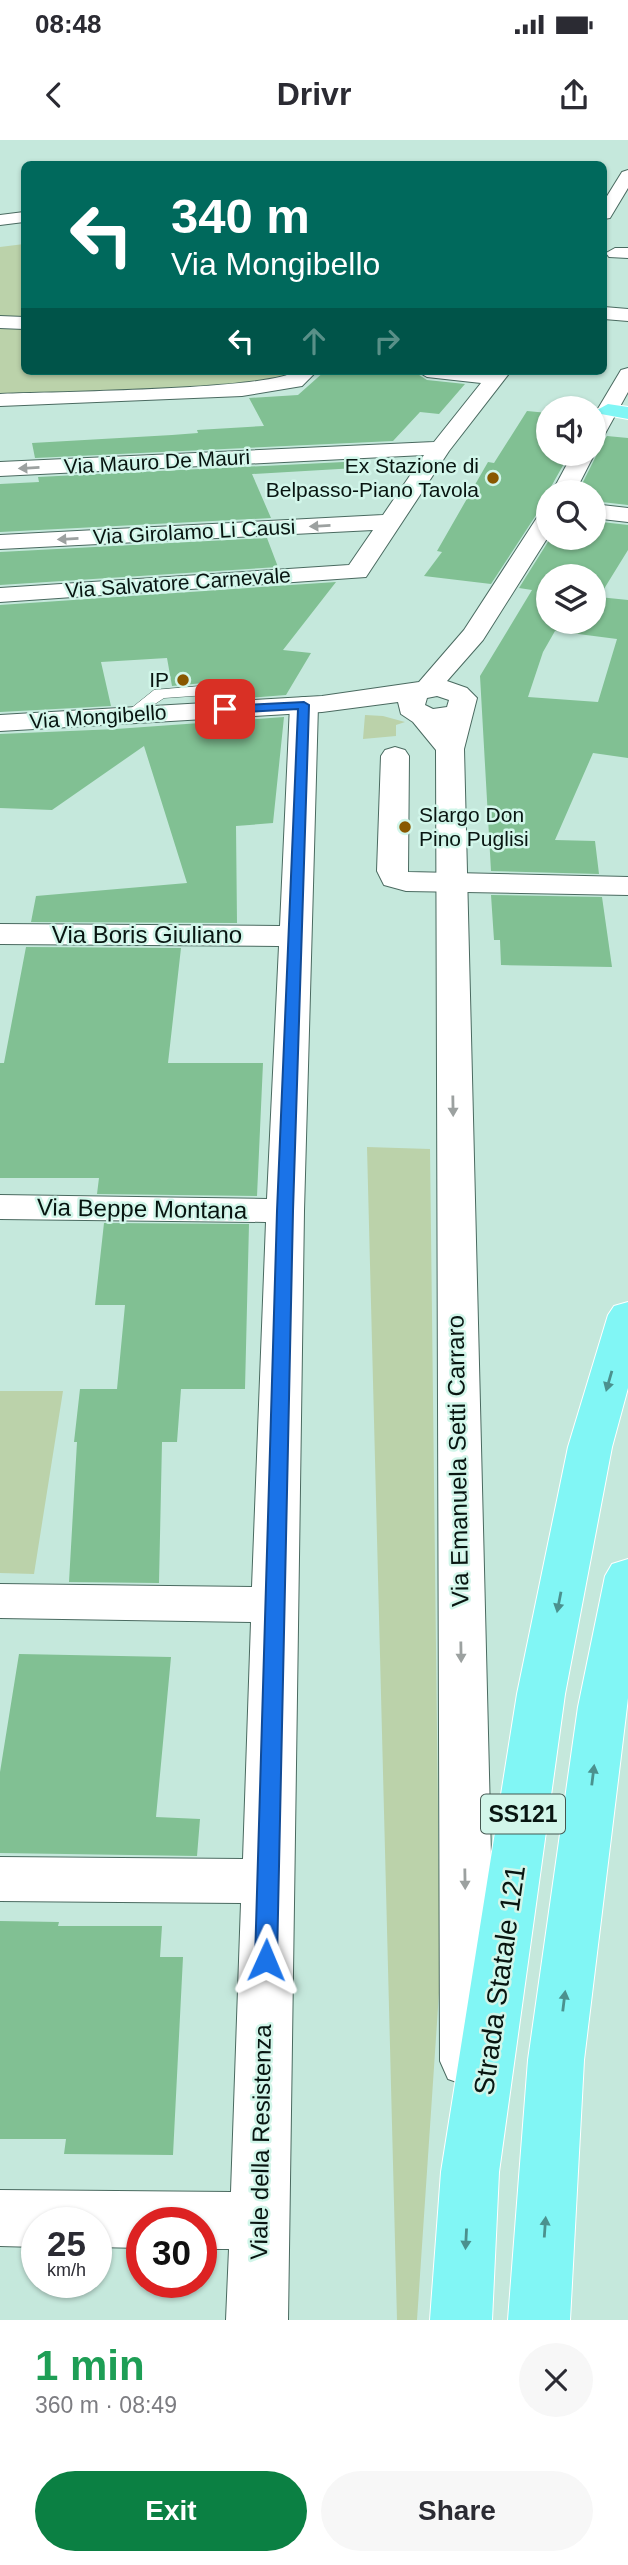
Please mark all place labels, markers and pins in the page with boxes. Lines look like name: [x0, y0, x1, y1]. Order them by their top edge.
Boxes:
place label: Ex Stazione di Belpasso-Piano Tavola: [266, 454, 479, 501]
marker: Ex Stazione di Belpasso-Piano Tavola: [485, 470, 501, 486]
place label: IP: [149, 668, 169, 691]
marker: IP: [175, 672, 191, 688]
pin: [195, 679, 255, 739]
place label: Slargo Don Pino Puglisi: [419, 803, 529, 850]
marker: Slargo Don Pino Puglisi: [397, 819, 413, 835]

